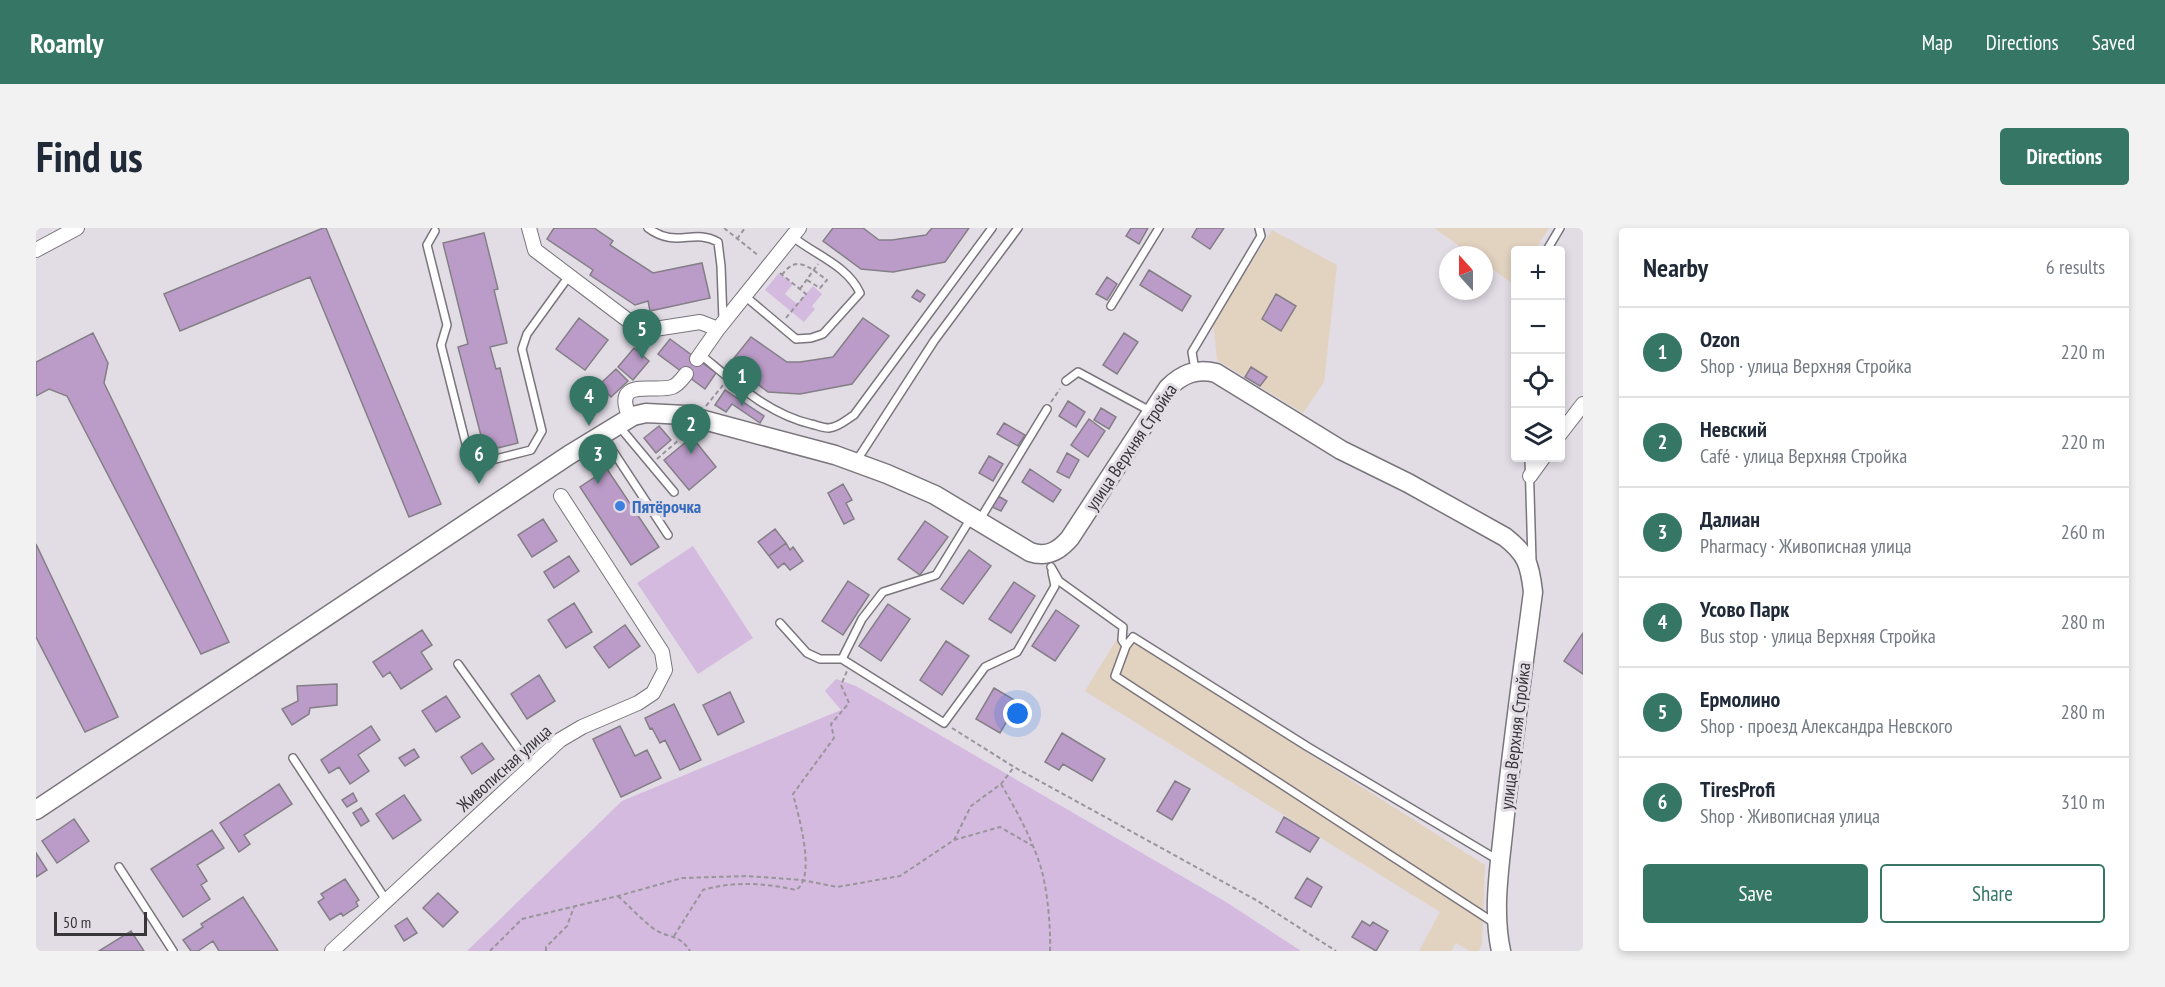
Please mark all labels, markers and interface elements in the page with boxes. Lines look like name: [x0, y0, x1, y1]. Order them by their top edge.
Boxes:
text: Roamly: [30, 24, 104, 61]
text: Map: [1922, 29, 1953, 56]
text: Directions: [1986, 29, 2059, 56]
text: Saved: [2092, 29, 2135, 56]
button: Directions: [2000, 128, 2129, 185]
text: Find us: [36, 129, 143, 184]
north arrow: [1439, 246, 1493, 300]
map controls: [1511, 246, 1565, 462]
button: +: [1511, 246, 1565, 300]
text: Nearby: [1643, 251, 1708, 284]
text: 6 results: [2046, 254, 2105, 280]
button: −: [1511, 300, 1565, 354]
pin: 5: [622, 310, 662, 359]
text: Ozon: [1700, 325, 1740, 353]
text: 1: [1658, 339, 1667, 365]
text: 220 m: [2061, 339, 2105, 365]
text: Shop · улица Верхняя Стройка: [1700, 353, 1912, 379]
button: locate: [1511, 354, 1565, 408]
pin: 1: [722, 356, 762, 406]
pin: 4: [570, 376, 608, 426]
street label: улица Верхняя Стройка: [1080, 379, 1182, 515]
pin: 2: [672, 404, 710, 454]
button: layers: [1511, 408, 1565, 462]
text: Невский: [1700, 415, 1767, 443]
text: 2: [1658, 429, 1667, 455]
text: 220 m: [2061, 429, 2105, 455]
pin: 6: [460, 434, 498, 484]
pin: 3: [578, 434, 618, 484]
text: Café · улица Верхняя Стройка: [1700, 443, 1907, 469]
place label: Пятёрочка: [632, 495, 701, 518]
marker: Пятёрочка: [613, 499, 627, 513]
text: Далиан: [1700, 505, 1760, 533]
text: 3: [1658, 519, 1667, 545]
text: 260 m: [2061, 519, 2105, 545]
text: Pharmacy · Живописная улица: [1700, 533, 1912, 559]
text: Усово Парк: [1700, 595, 1789, 623]
text: 4: [1658, 609, 1667, 635]
text: 280 m: [2061, 609, 2105, 635]
text: Bus stop · улица Верхняя Стройка: [1700, 623, 1936, 649]
street label: улица Верхняя Стройка: [1495, 661, 1535, 811]
text: Ермолино: [1700, 685, 1780, 713]
your location: [1003, 699, 1032, 728]
text: 5: [1658, 699, 1667, 725]
text: 280 m: [2061, 699, 2105, 725]
text: Shop · проезд Александра Невского: [1700, 713, 1953, 739]
street label: Живописная улица: [451, 720, 556, 817]
text: TiresProfi: [1700, 775, 1775, 803]
text: 6: [1658, 789, 1667, 815]
text: 310 m: [2061, 789, 2105, 815]
text: Shop · Живописная улица: [1700, 803, 1880, 829]
button: Save: [1643, 864, 1868, 923]
button: Share: [1880, 864, 2105, 923]
scale bar: [54, 909, 147, 936]
text: 50 m: [63, 912, 91, 932]

